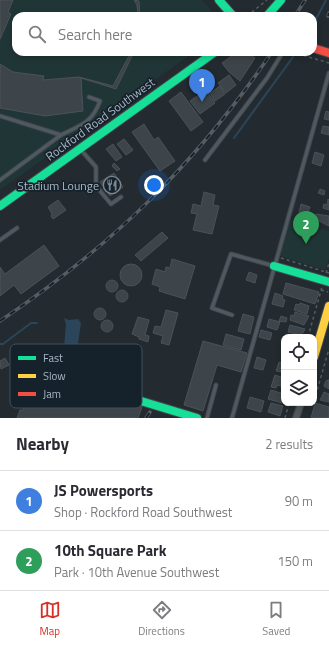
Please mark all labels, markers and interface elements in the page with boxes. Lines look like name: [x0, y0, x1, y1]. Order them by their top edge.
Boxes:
search box: [12, 12, 317, 56]
icon: search: [26, 23, 48, 45]
text: Search here: [58, 23, 132, 46]
pin: 1: [189, 69, 215, 102]
street label: Rockford Road Southwest: [41, 72, 159, 165]
restaurant icon: Stadium Lounge: [102, 175, 122, 195]
your location: [144, 175, 164, 195]
place label: Stadium Lounge: [17, 176, 99, 195]
pin: 2: [293, 211, 319, 244]
map controls: [281, 334, 317, 406]
button: locate: [281, 334, 317, 370]
legend: [10, 344, 142, 408]
text: Fast: [43, 350, 63, 366]
text: Slow: [43, 368, 66, 384]
button: layers: [281, 370, 317, 406]
text: Jam: [43, 386, 61, 402]
text: Nearby: [16, 431, 69, 457]
text: 2 results: [265, 434, 313, 454]
text: JS Powersports: [54, 479, 153, 502]
text: 1: [25, 491, 33, 511]
text: 90 m: [285, 491, 313, 511]
text: Shop · Rockford Road Southwest: [54, 502, 232, 522]
text: 10th Square Park: [54, 539, 166, 562]
text: 2: [25, 551, 33, 571]
text: 150 m: [277, 551, 313, 571]
text: Park · 10th Avenue Southwest: [54, 562, 219, 582]
tab: Map: [39, 599, 61, 639]
tab: Directions: [138, 599, 185, 639]
tab: Saved: [262, 599, 290, 639]

